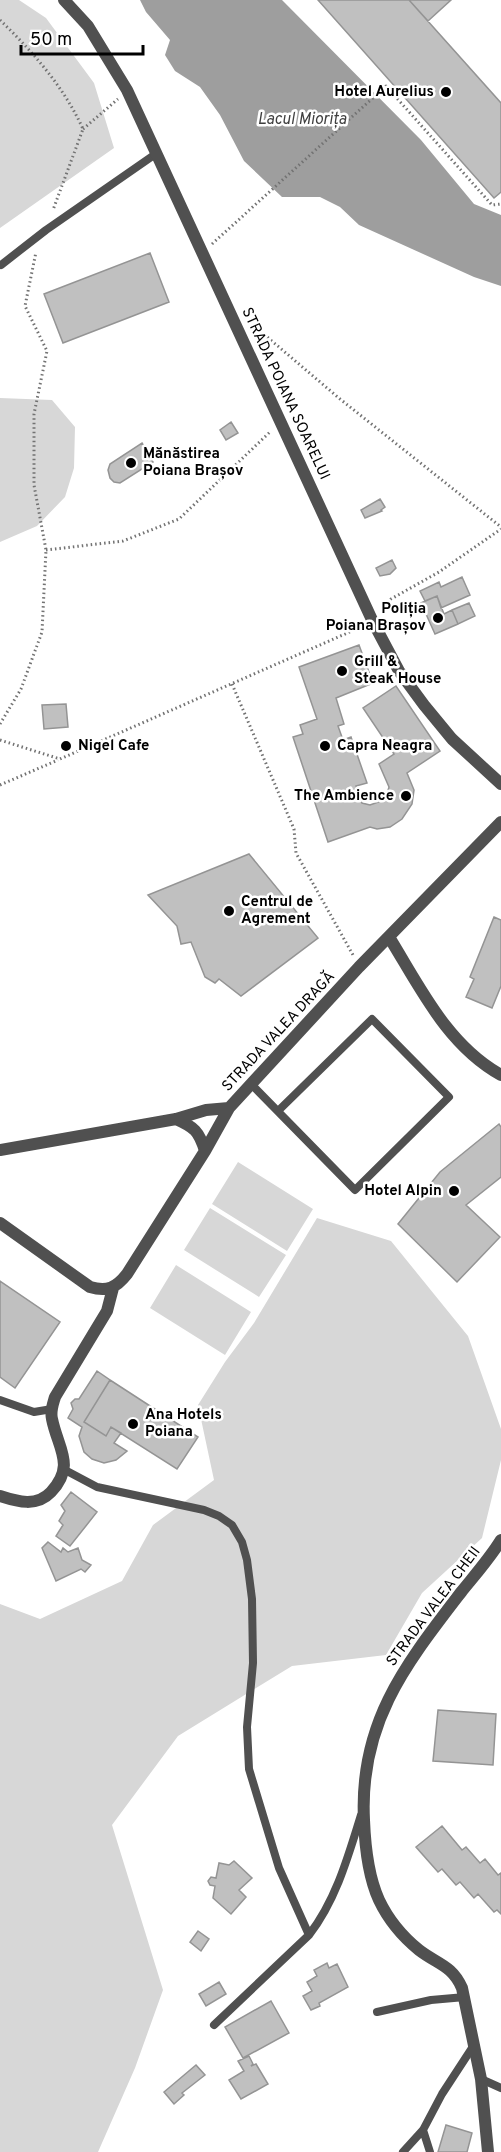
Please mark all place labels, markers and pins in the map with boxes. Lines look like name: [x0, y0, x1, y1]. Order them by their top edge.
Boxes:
place label: Hotel Aurelius: [334, 83, 434, 102]
marker: Hotel Aurelius: [439, 85, 453, 99]
place label: Mănăstirea Poiana Brașov: [143, 445, 243, 481]
marker: Mănăstirea Poiana Brașov: [124, 456, 138, 470]
place label: Poliția Poiana Brașov: [326, 600, 426, 636]
marker: Poliția Poiana Brașov: [431, 611, 445, 625]
place label: Grill & Steak House: [354, 653, 441, 689]
marker: Grill & Steak House: [335, 664, 349, 678]
place label: Nigel Cafe: [78, 737, 149, 756]
place label: Capra Neagra: [337, 737, 432, 756]
marker: Nigel Cafe: [59, 739, 73, 753]
marker: Capra Neagra: [318, 739, 332, 753]
place label: The Ambience: [294, 787, 394, 806]
marker: The Ambience: [399, 789, 413, 803]
place label: Centrul de Agrement: [241, 893, 313, 929]
marker: Centrul de Agrement: [222, 904, 236, 918]
place label: Hotel Alpin: [364, 1182, 442, 1201]
marker: Hotel Alpin: [447, 1184, 461, 1198]
place label: Ana Hotels Poiana: [145, 1406, 222, 1442]
marker: Ana Hotels Poiana: [126, 1417, 140, 1431]

